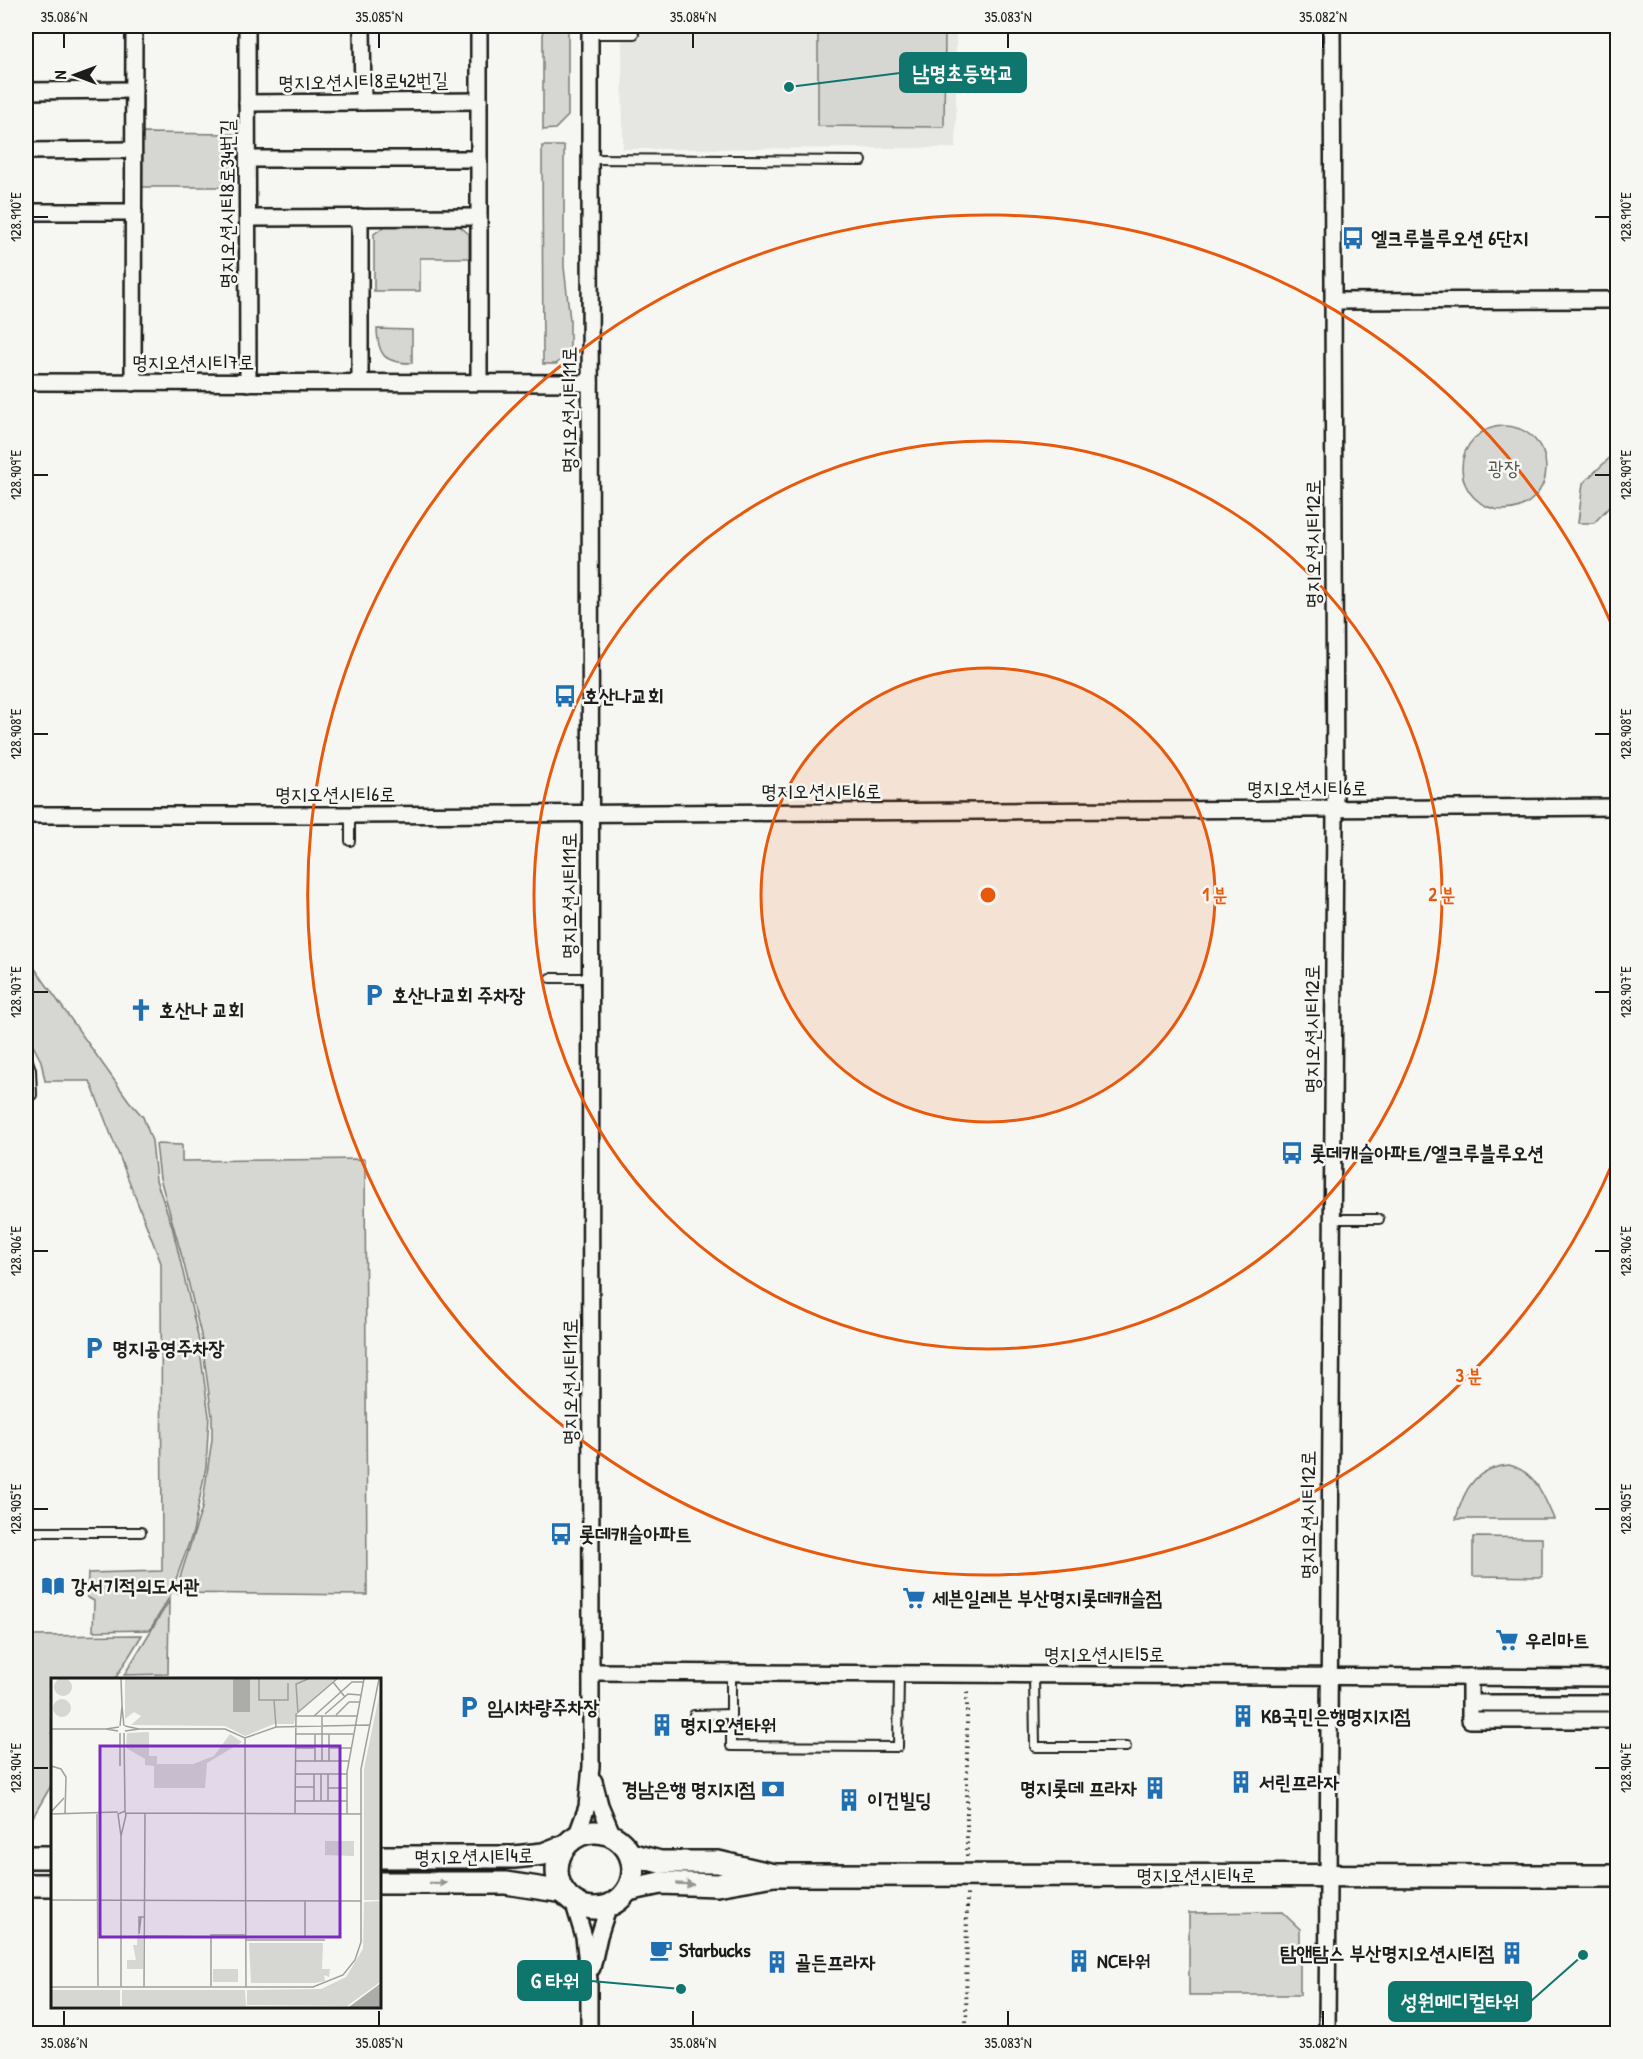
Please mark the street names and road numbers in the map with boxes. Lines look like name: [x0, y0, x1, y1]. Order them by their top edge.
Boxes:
street label: 명지오션시티8로42번길: [278, 66, 448, 95]
street label: 명지오션시티8로34번길: [213, 119, 240, 289]
street label: 명지오션시티11로: [555, 346, 582, 474]
street label: 명지오션시티7로: [132, 348, 254, 375]
street label: 명지오션시티12로: [1299, 479, 1326, 609]
street label: 명지오션시티6로: [1247, 774, 1367, 801]
street label: 명지오션시티6로: [761, 777, 881, 804]
street label: 명지오션시티6로: [275, 780, 395, 807]
street label: 명지오션시티11로: [555, 832, 582, 960]
street label: 명지오션시티12로: [1298, 964, 1325, 1094]
street label: 명지오션시티11로: [556, 1318, 583, 1446]
street label: 명지오션시티12로: [1294, 1450, 1321, 1580]
street label: 명지오션시티5로: [1043, 1640, 1165, 1667]
street label: 명지오션시티4로: [414, 1841, 534, 1870]
street label: 명지오션시티4로: [1136, 1861, 1256, 1888]

